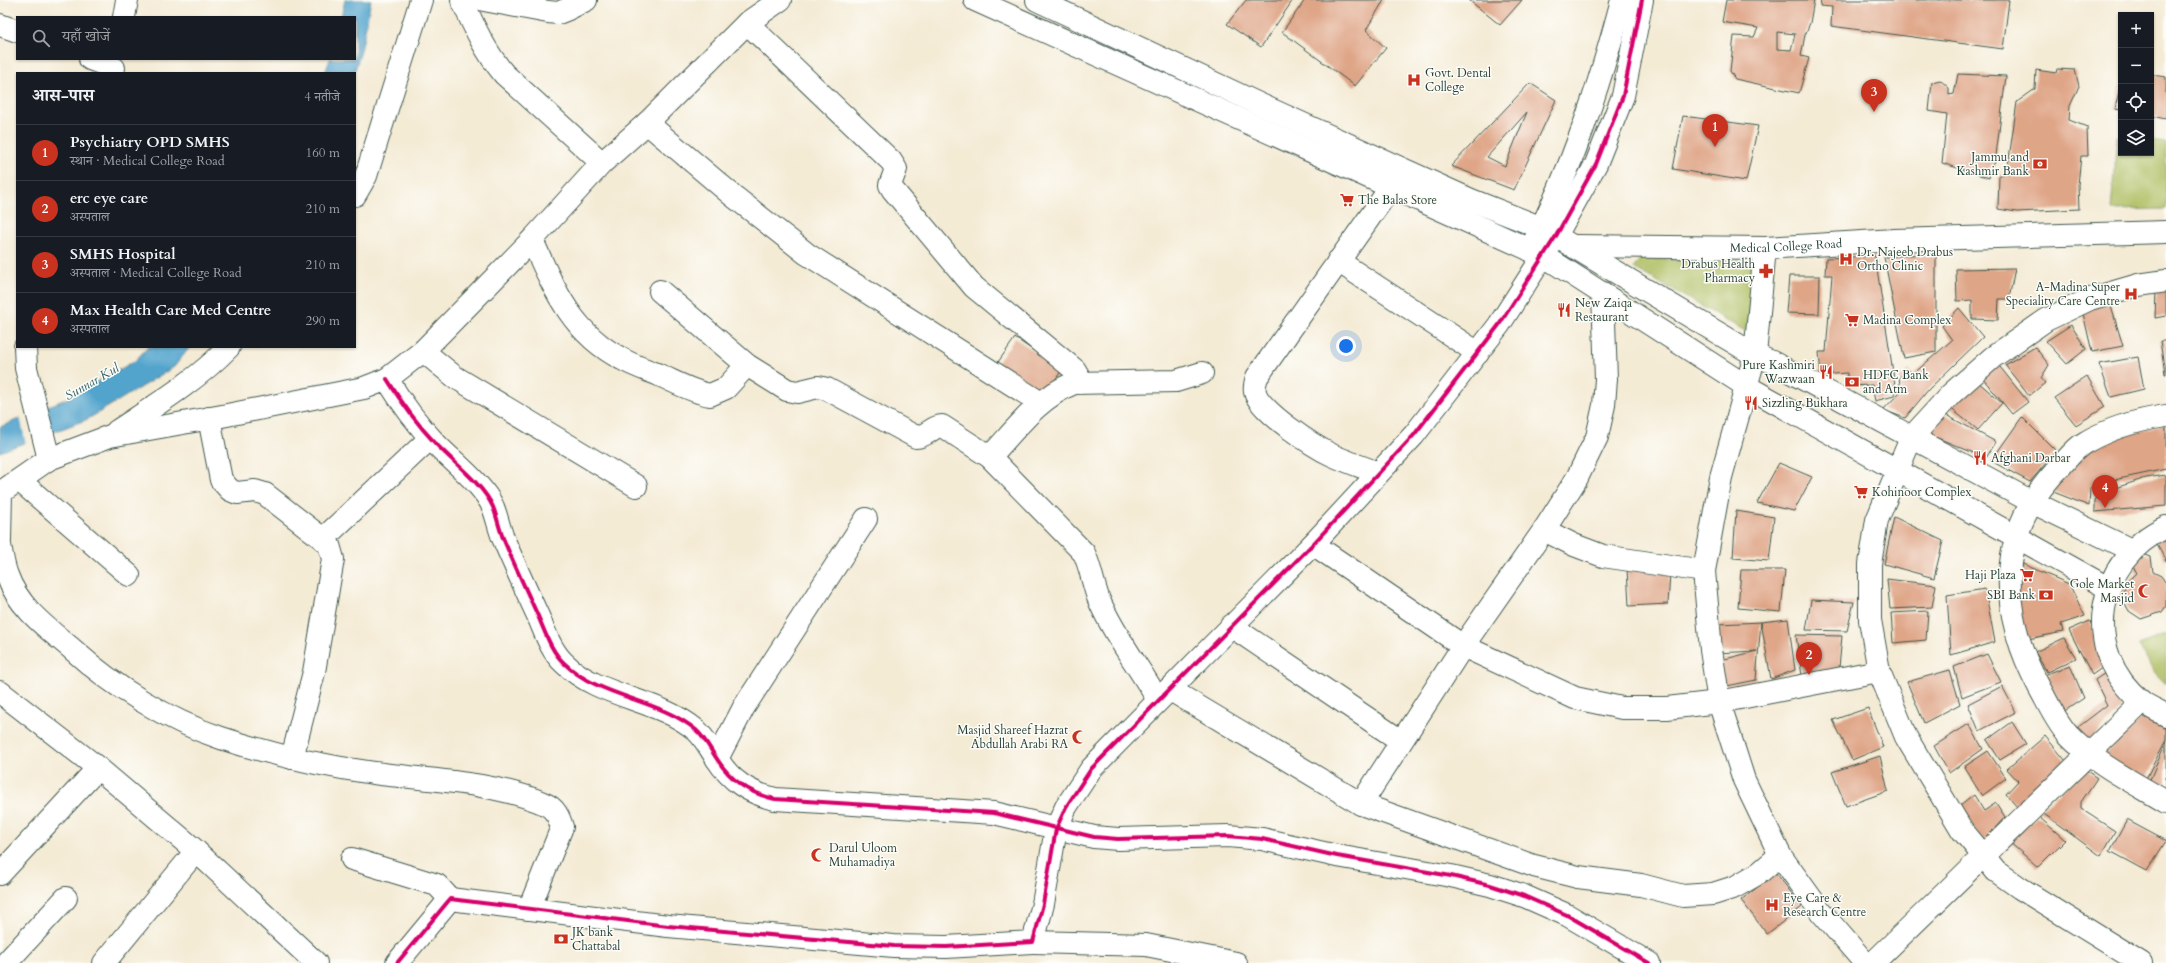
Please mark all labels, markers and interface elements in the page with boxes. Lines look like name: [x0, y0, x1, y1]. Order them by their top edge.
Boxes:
map controls: [2118, 12, 2154, 156]
button: +: [2118, 12, 2154, 48]
search box: [16, 16, 356, 60]
text: यहाँ खोजें: [62, 26, 110, 46]
icon: search: [30, 27, 52, 49]
button: −: [2118, 48, 2154, 84]
place label: Govt. Dental College: [1425, 65, 1491, 95]
hospital icon: Govt. Dental College: [1406, 72, 1422, 88]
pin: 3: [1861, 79, 1887, 112]
text: आस-पास: [32, 84, 94, 107]
button: locate: [2118, 84, 2154, 120]
text: 4 नतीजे: [304, 88, 340, 106]
pin: 1: [1702, 114, 1728, 147]
button: layers: [2118, 120, 2154, 156]
text: Psychiatry OPD SMHS: [70, 132, 230, 152]
text: 1: [42, 144, 48, 162]
text: 160 m: [306, 144, 340, 162]
place label: Jammu and Kashmir Bank: [1957, 149, 2030, 179]
text: स्थान · Medical College Road: [70, 152, 225, 170]
bank icon: Jammu and Kashmir Bank: [2032, 156, 2048, 172]
text: erc eye care: [70, 188, 148, 208]
supermarket icon: The Balas Store: [1339, 192, 1355, 208]
place label: The Balas Store: [1358, 192, 1437, 208]
text: 2: [42, 200, 48, 218]
text: 210 m: [306, 200, 340, 218]
text: अस्पताल: [70, 208, 110, 226]
street label: Medical College Road: [1730, 235, 1843, 256]
text: SMHS Hospital: [70, 244, 176, 264]
place label: Dr. Najeeb Drabus Ortho Clinic: [1857, 244, 1953, 274]
hospital icon: Dr. Najeeb Drabus Ortho Clinic: [1838, 251, 1854, 267]
text: 3: [42, 256, 48, 274]
text: 210 m: [306, 256, 340, 274]
place label: Drabus Health Pharmacy: [1681, 256, 1756, 286]
pharmacy icon: Drabus Health Pharmacy: [1758, 263, 1774, 279]
text: अस्पताल · Medical College Road: [70, 264, 242, 282]
place label: A-Madina Super Speciality Care Centre: [2006, 279, 2121, 309]
hospital icon: A-Madina Super Speciality Care Centre: [2123, 286, 2139, 302]
place label: New Zaiqa Restaurant: [1575, 295, 1633, 325]
text: Max Health Care Med Centre: [70, 300, 271, 320]
restaurant icon: New Zaiqa Restaurant: [1556, 302, 1572, 318]
text: 4: [42, 312, 48, 330]
text: 290 m: [306, 312, 340, 330]
supermarket icon: Madina Complex: [1844, 312, 1860, 328]
place label: Madina Complex: [1863, 312, 1951, 328]
text: अस्पताल: [70, 320, 110, 338]
your location: [1336, 336, 1356, 356]
place label: Pure Kashmiri Wazwaan: [1742, 357, 1816, 387]
water label: Sunnar Kul: [61, 359, 123, 405]
restaurant icon: Pure Kashmiri Wazwaan: [1818, 364, 1834, 380]
place label: HDFC Bank and Atm: [1863, 367, 1929, 397]
bank icon: HDFC Bank and Atm: [1844, 374, 1860, 390]
restaurant icon: Sizzling Bukhara: [1743, 395, 1759, 411]
place label: Sizzling Bukhara: [1762, 395, 1849, 411]
restaurant icon: Afghani Darbar: [1972, 450, 1988, 466]
place label: Afghani Darbar: [1991, 450, 2071, 466]
pin: 4: [2092, 475, 2118, 508]
supermarket icon: Kohinoor Complex: [1853, 484, 1869, 500]
place label: Kohinoor Complex: [1872, 484, 1971, 500]
place label: Haji Plaza: [1965, 567, 2017, 583]
supermarket icon: Haji Plaza: [2019, 567, 2035, 583]
place label: Gole Market Masjid: [2070, 576, 2135, 606]
mosque icon: Gole Market Masjid: [2137, 583, 2153, 599]
place label: SBI Bank: [1987, 587, 2036, 603]
bank icon: SBI Bank: [2038, 587, 2054, 603]
pin: 2: [1796, 642, 1822, 675]
place label: Masjid Shareef Hazrat Abdullah Arabi RA: [957, 722, 1068, 752]
mosque icon: Masjid Shareef Hazrat Abdullah Arabi RA: [1071, 729, 1087, 745]
place label: Darul Uloom Muhamadiya: [829, 840, 898, 870]
mosque icon: Darul Uloom Muhamadiya: [810, 847, 826, 863]
place label: Eye Care & Research Centre: [1783, 890, 1866, 920]
hospital icon: Eye Care & Research Centre: [1764, 897, 1780, 913]
place label: JK bank Chattabal: [570, 924, 620, 954]
bank icon: JK bank Chattabal: [553, 931, 569, 947]

